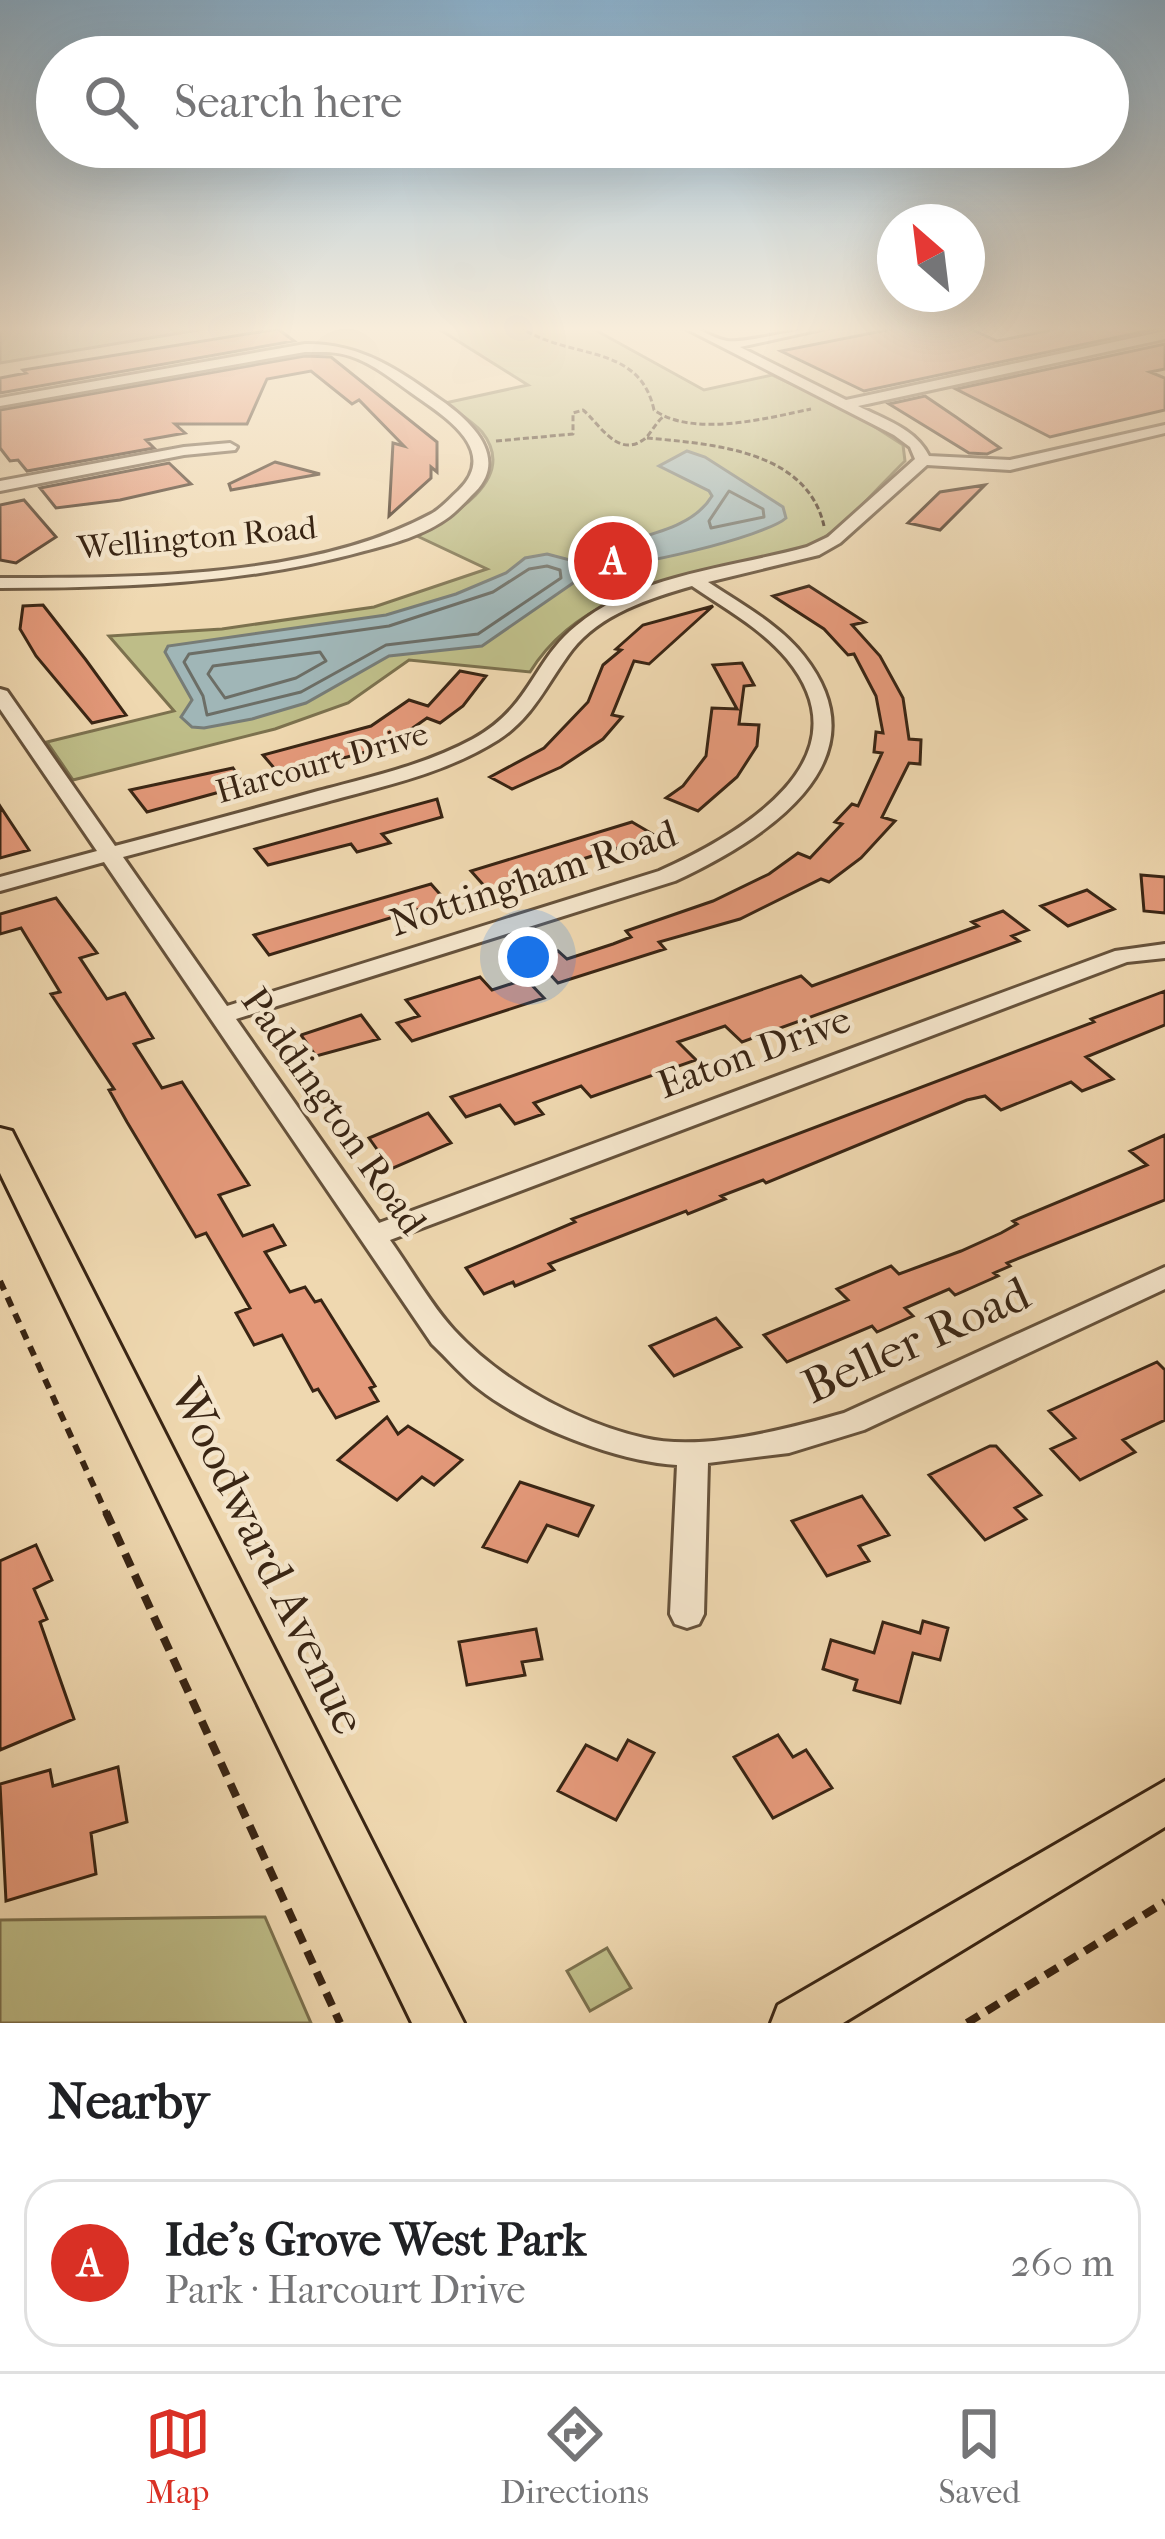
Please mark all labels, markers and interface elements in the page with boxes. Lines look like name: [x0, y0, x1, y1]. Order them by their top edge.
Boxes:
search box: [36, 36, 1129, 168]
icon: search: [78, 69, 144, 135]
text: Search here: [174, 76, 402, 129]
north arrow: [877, 204, 985, 312]
street label: Wellington Road: [75, 508, 319, 568]
pin: A: [574, 516, 652, 606]
street label: Harcourt Drive: [212, 714, 432, 812]
street label: Nottingham Road: [384, 810, 683, 946]
your location: [498, 927, 558, 987]
street label: Paddington Road: [232, 979, 437, 1244]
street label: Eaton Drive: [651, 996, 857, 1108]
street label: Beller Road: [794, 1265, 1039, 1415]
street label: Woodward Avenue: [158, 1370, 378, 1743]
text: Nearby: [48, 2071, 209, 2131]
text: Ide's Grove West Park: [165, 2214, 586, 2267]
text: A: [77, 2240, 103, 2286]
text: 260 m: [1011, 2240, 1114, 2286]
text: Park · Harcourt Drive: [165, 2267, 526, 2313]
tab: Map: [145, 2401, 211, 2512]
tab: Directions: [500, 2401, 649, 2512]
tab: Saved: [938, 2401, 1020, 2512]

